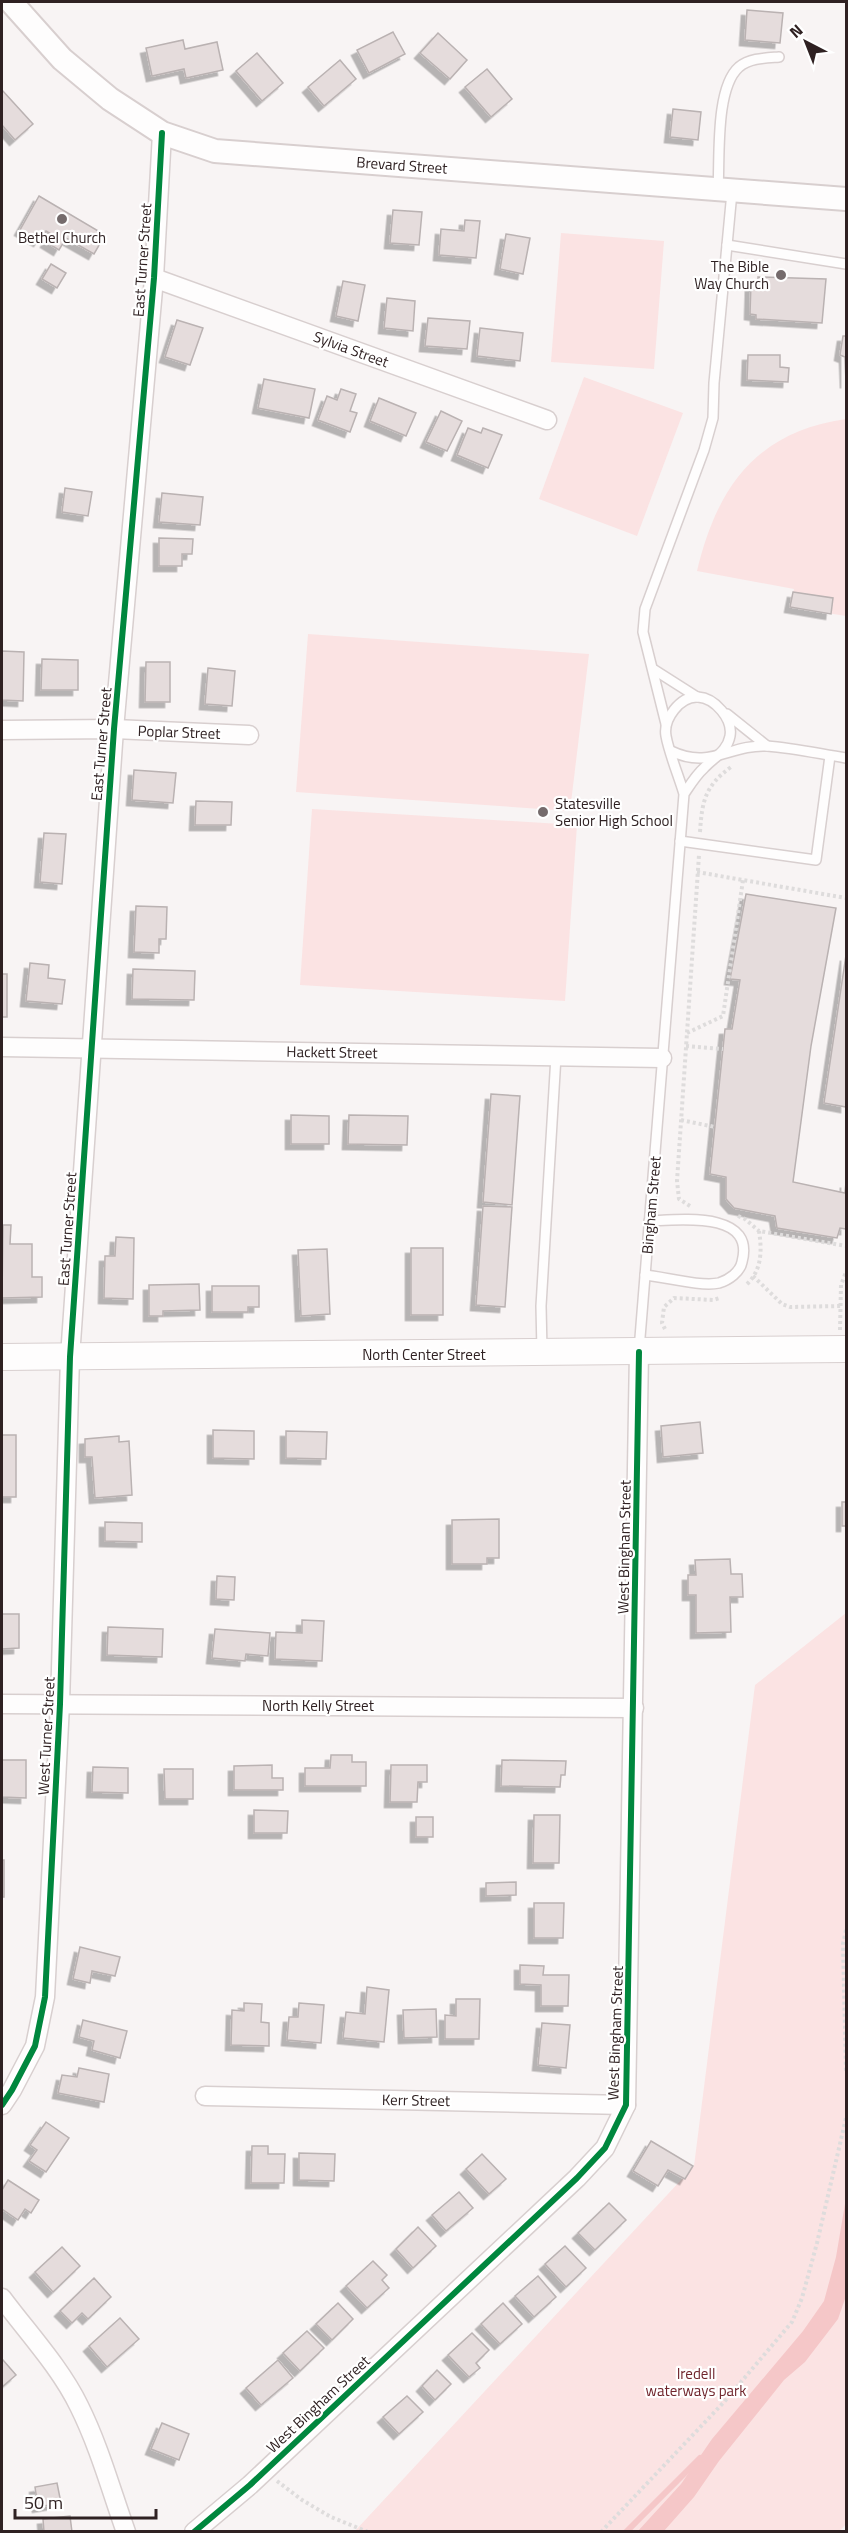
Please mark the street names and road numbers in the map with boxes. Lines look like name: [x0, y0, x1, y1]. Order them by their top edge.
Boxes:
street label: Brevard Street: [356, 150, 449, 180]
street label: East Turner Street: [127, 202, 157, 318]
street label: Sylvia Street: [310, 325, 393, 374]
street label: East Turner Street: [85, 686, 117, 802]
street label: Poplar Street: [137, 719, 222, 745]
street label: Hackett Street: [286, 1040, 379, 1064]
street label: Bingham Street: [635, 1154, 667, 1255]
street label: East Turner Street: [52, 1171, 82, 1287]
street label: North Center Street: [362, 1343, 486, 1366]
street label: West Bingham Street: [611, 1479, 637, 1614]
street label: West Turner Street: [31, 1675, 61, 1796]
street label: North Kelly Street: [262, 1694, 375, 1717]
street label: West Bingham Street: [601, 1965, 629, 2101]
street label: Kerr Street: [382, 2088, 451, 2112]
street label: West Bingham Street: [261, 2349, 376, 2458]

